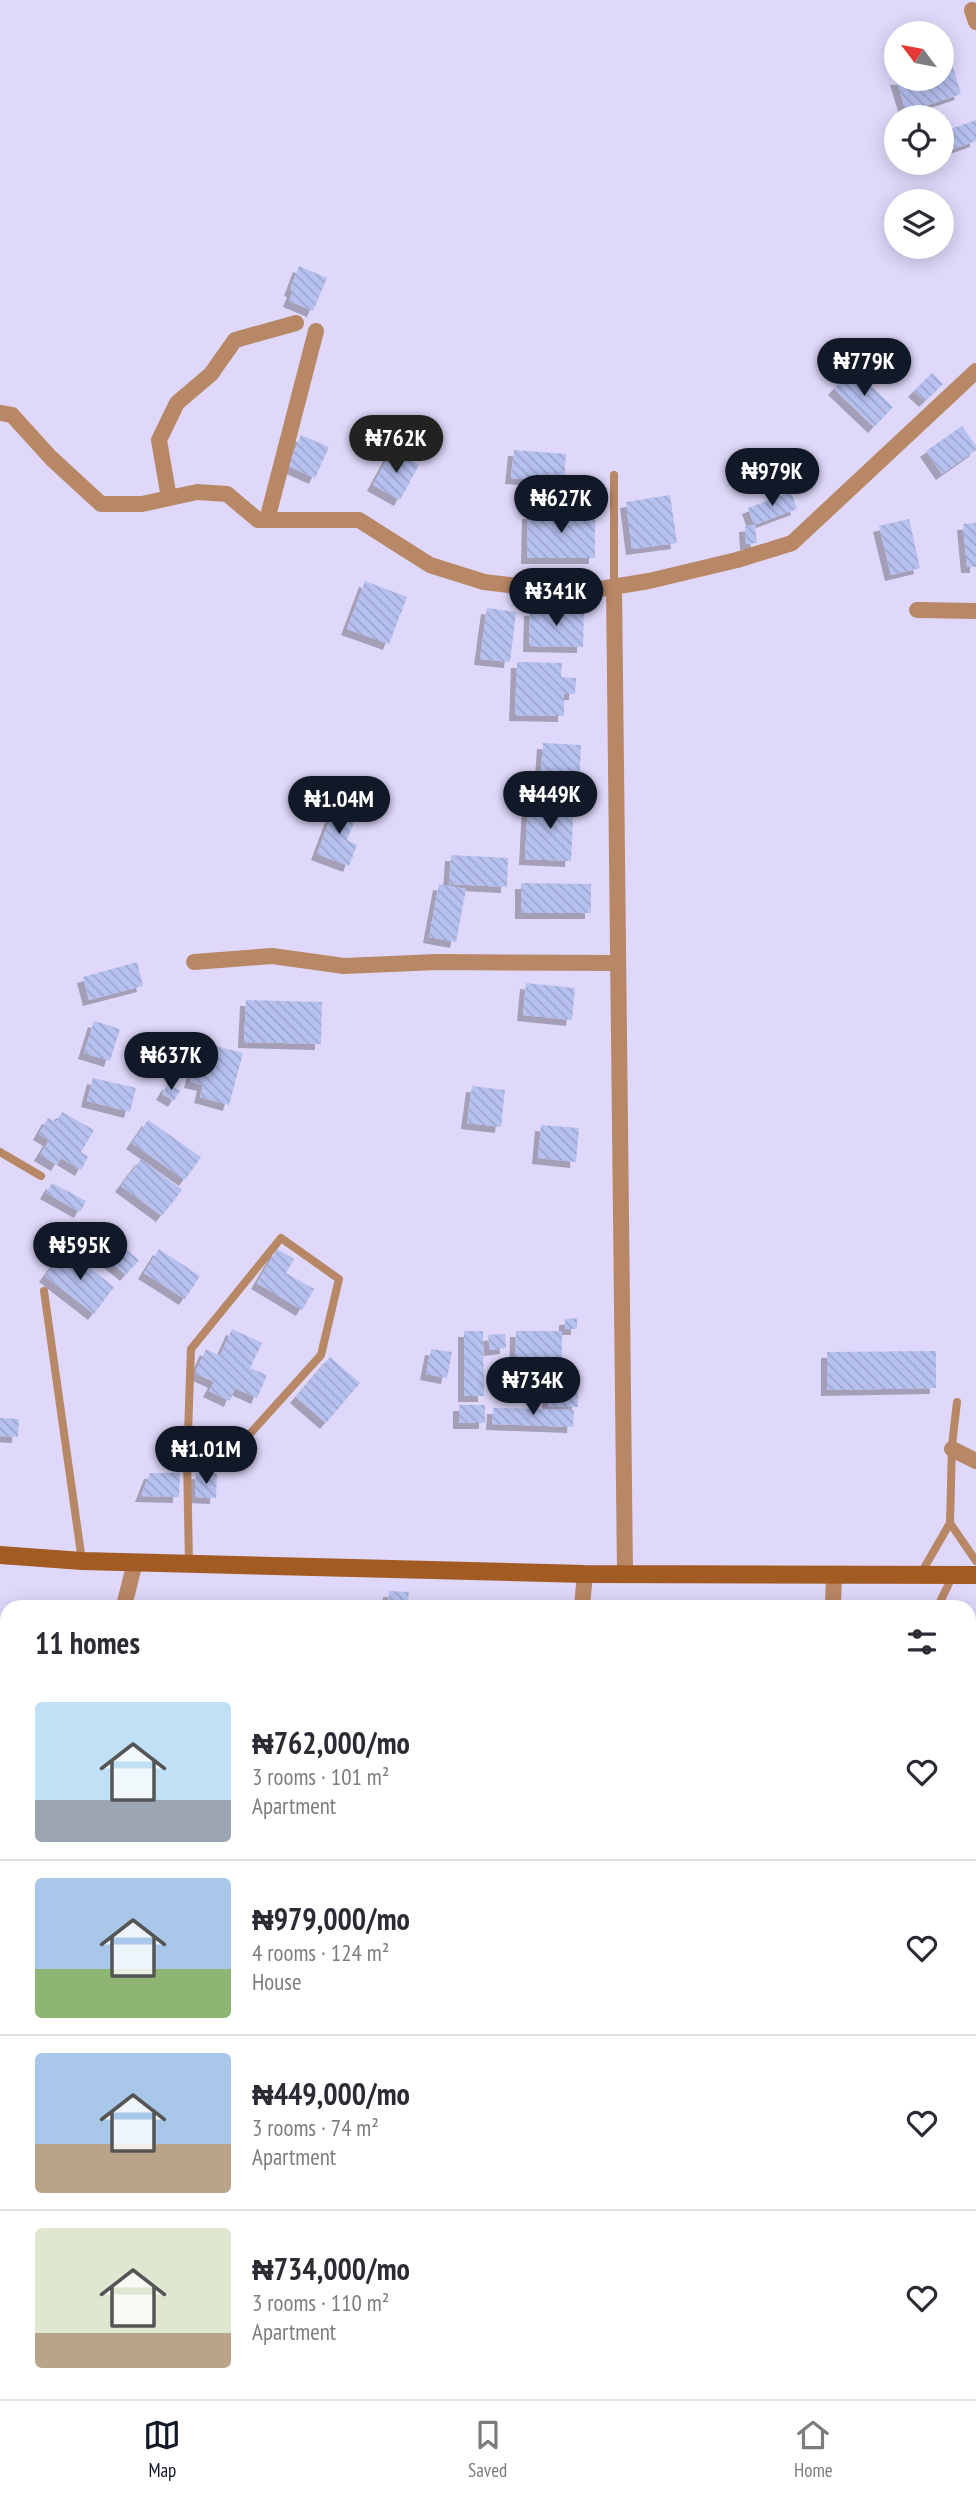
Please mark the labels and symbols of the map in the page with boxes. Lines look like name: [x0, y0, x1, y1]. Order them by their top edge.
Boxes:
north arrow: [884, 21, 954, 91]
pin: ₦779K: [815, 338, 913, 398]
pin: ₦762K: [347, 416, 445, 475]
pin: ₦979K: [723, 448, 821, 508]
pin: ₦627K: [512, 476, 610, 535]
pin: ₦341K: [507, 568, 605, 628]
pin: ₦449K: [501, 772, 599, 831]
pin: ₦1.04M: [282, 776, 396, 836]
pin: ₦637K: [122, 1032, 220, 1092]
pin: ₦595K: [31, 1222, 129, 1282]
pin: ₦734K: [484, 1358, 582, 1417]
pin: ₦1.01M: [149, 1426, 263, 1486]

